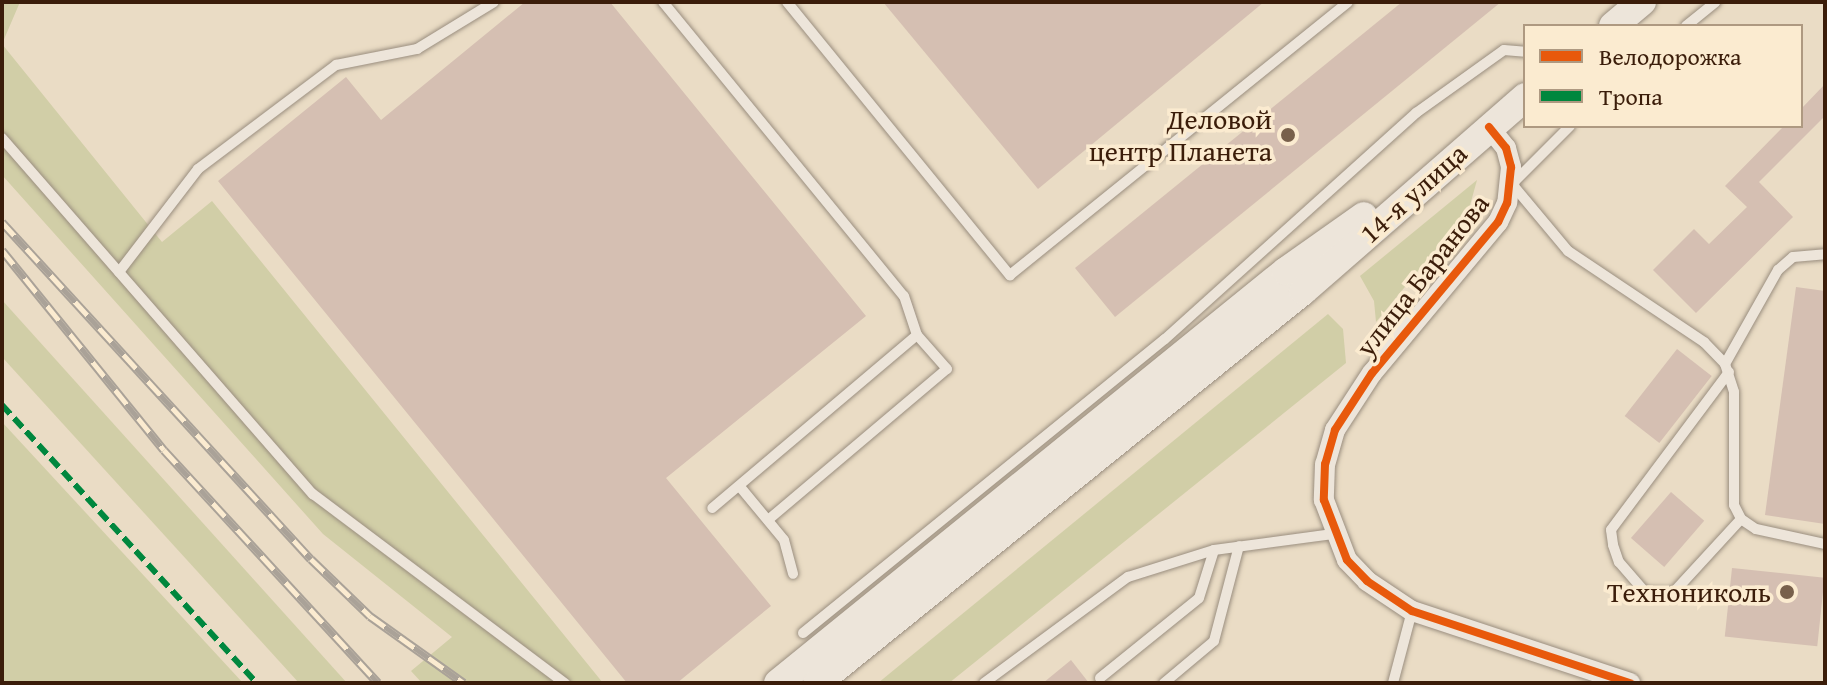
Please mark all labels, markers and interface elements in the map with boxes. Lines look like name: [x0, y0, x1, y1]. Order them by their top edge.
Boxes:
legend: [1523, 24, 1803, 128]
text: Велодорожка: [1599, 39, 1741, 74]
text: Тропа: [1599, 79, 1663, 114]
place label: Деловой центр Планета: [1089, 102, 1272, 168]
marker: Деловой центр Планета: [1279, 126, 1297, 144]
street label: 14-я улица: [1353, 136, 1473, 250]
street label: улица Баранова: [1348, 187, 1496, 363]
place label: Технониколь: [1607, 575, 1771, 609]
marker: Технониколь: [1778, 583, 1796, 601]

